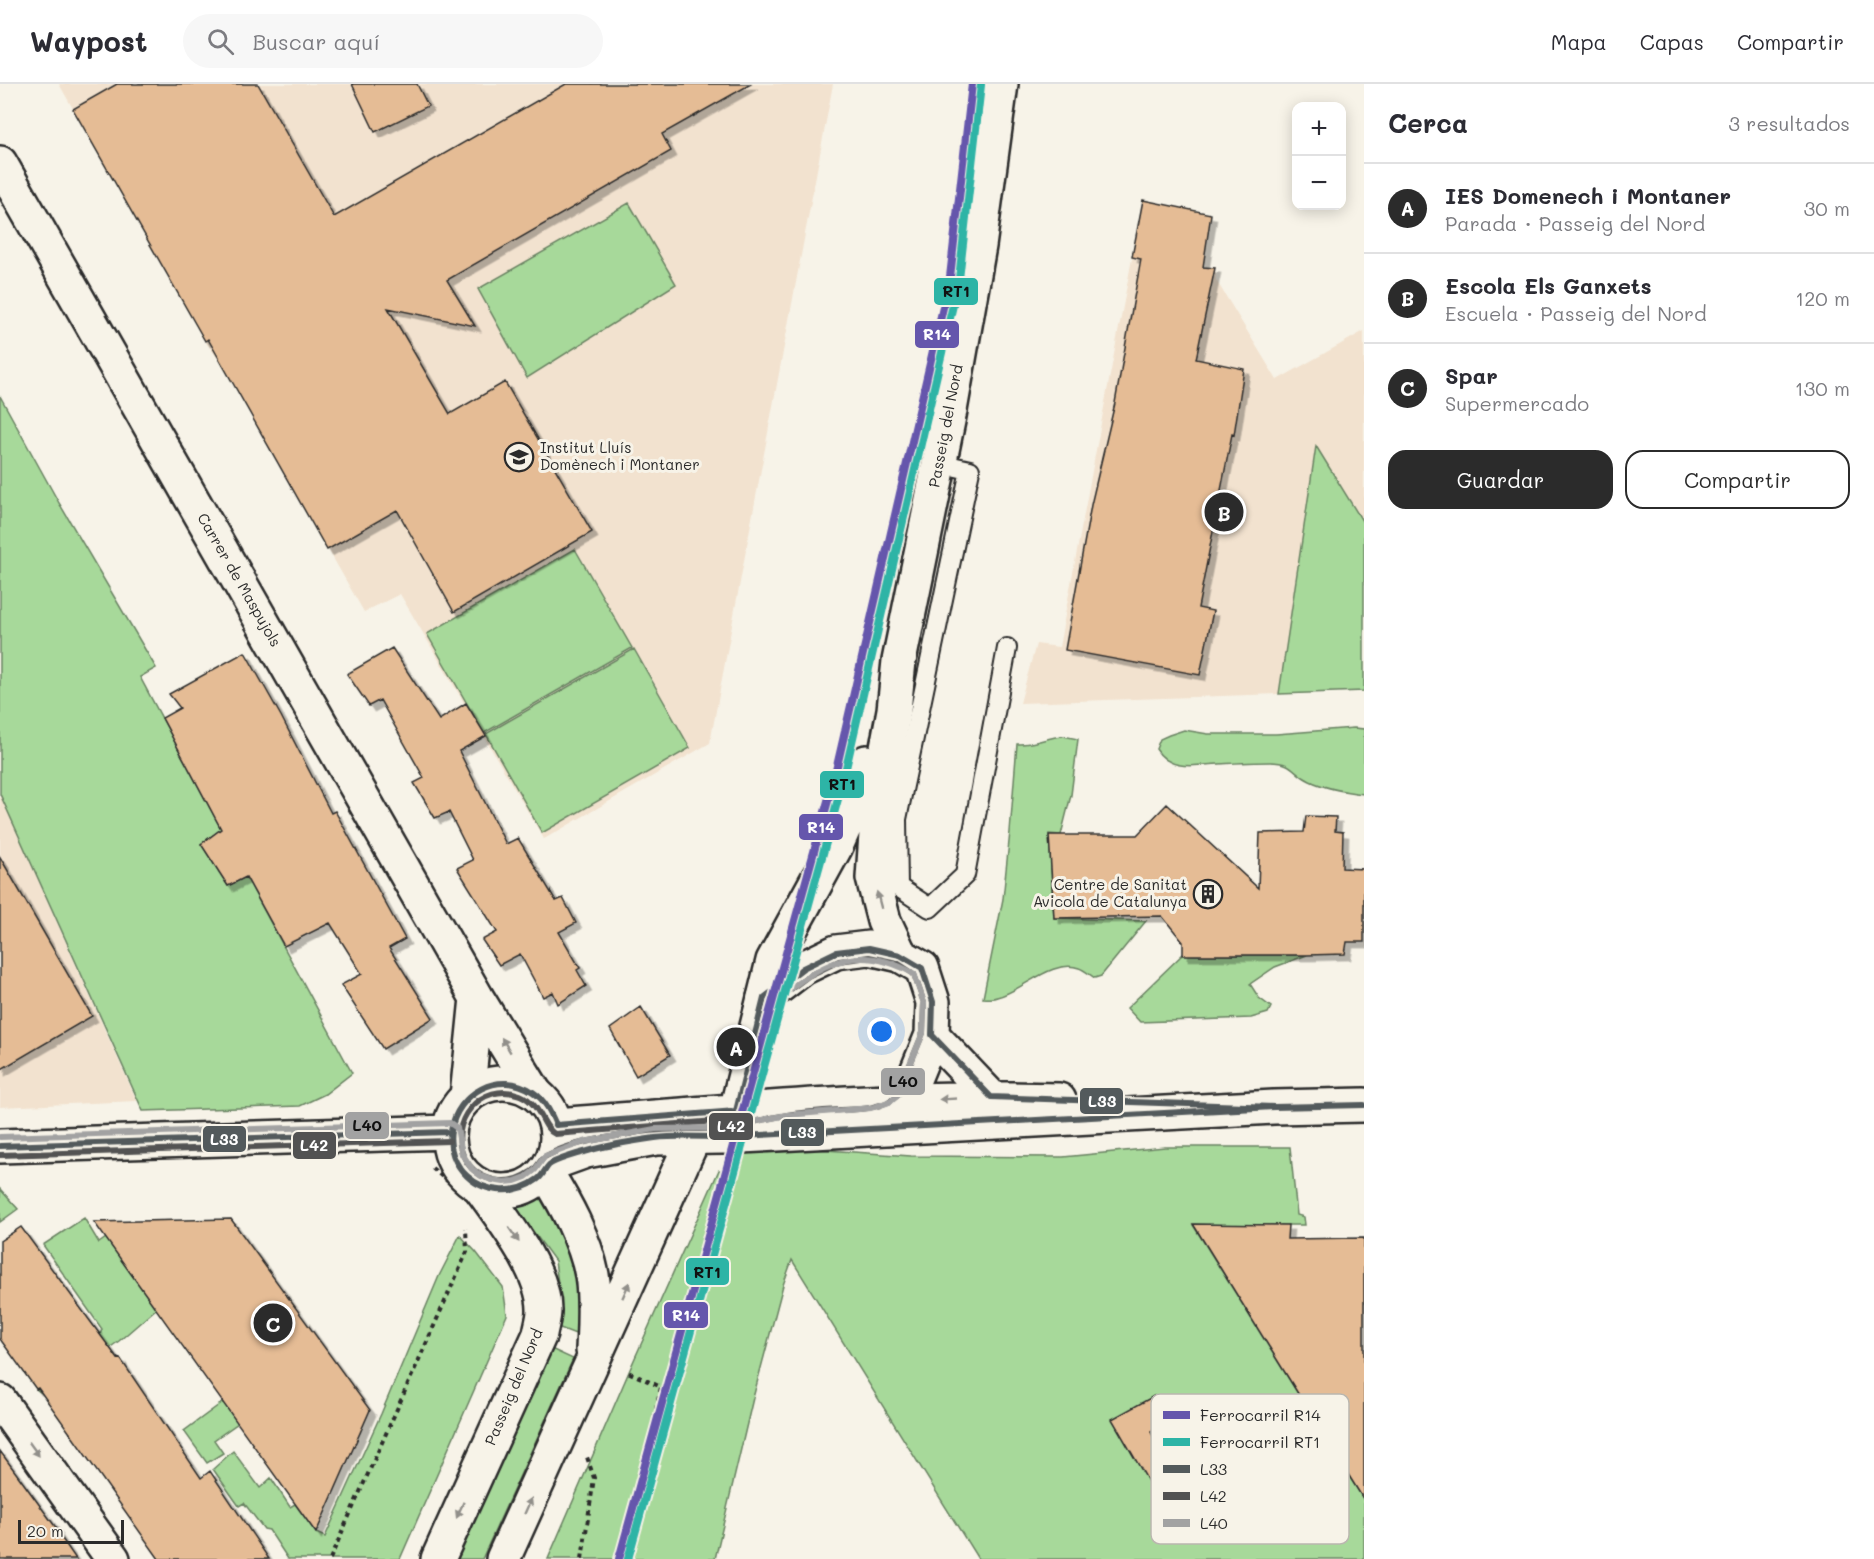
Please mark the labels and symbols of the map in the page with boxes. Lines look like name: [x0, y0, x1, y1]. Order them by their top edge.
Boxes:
line badge: RT1: [933, 277, 979, 306]
text: RT1: [942, 280, 970, 301]
line badge: R14: [914, 320, 960, 349]
text: R14: [923, 323, 951, 344]
street label: Passeig del Nord: [923, 363, 967, 489]
place label: Institut Lluís Domènech i Montaner: [540, 437, 700, 474]
school or university icon: Institut Lluís Domènech i Montaner: [503, 441, 535, 473]
pin: B: [1204, 490, 1244, 534]
street label: Carrer de Maspujols: [193, 509, 286, 650]
line badge: RT1: [819, 770, 865, 799]
text: RT1: [828, 773, 856, 794]
line badge: R14: [798, 813, 844, 841]
text: R14: [807, 816, 835, 837]
place label: Centre de Sanitat Avicola de Catalunya: [1033, 874, 1187, 911]
building icon: Centre de Sanitat Avicola de Catalunya: [1192, 878, 1224, 910]
one-way arrow: [874, 891, 883, 909]
your location: [867, 1017, 896, 1046]
pin: A: [716, 1024, 756, 1070]
one-way arrow: [501, 1037, 512, 1053]
line badge: L40: [880, 1067, 926, 1096]
text: L40: [888, 1070, 918, 1091]
line badge: L33: [1079, 1087, 1124, 1115]
text: L33: [1088, 1090, 1117, 1111]
one-way arrow: [938, 1095, 957, 1104]
line badge: L40: [344, 1111, 390, 1140]
line badge: L42: [708, 1112, 754, 1141]
text: L40: [352, 1114, 382, 1135]
text: L42: [717, 1115, 745, 1136]
line badge: L33: [780, 1118, 825, 1147]
text: L33: [788, 1121, 817, 1142]
line badge: L33: [202, 1125, 247, 1153]
text: L33: [210, 1128, 239, 1149]
line badge: L42: [292, 1131, 337, 1160]
text: L42: [300, 1134, 328, 1155]
one-way arrow: [508, 1226, 520, 1242]
line badge: RT1: [685, 1257, 730, 1286]
text: RT1: [693, 1261, 721, 1282]
one-way arrow: [621, 1281, 630, 1298]
pin: C: [254, 1300, 292, 1346]
line badge: R14: [663, 1301, 709, 1329]
text: R14: [672, 1304, 700, 1325]
street label: Passeig del Nord: [479, 1325, 547, 1448]
legend: [1151, 1394, 1349, 1544]
text: Ferrocarril R14: [1200, 1404, 1321, 1425]
text: Ferrocarril RT1: [1200, 1431, 1320, 1452]
one-way arrow: [28, 1440, 40, 1456]
text: L33: [1200, 1458, 1227, 1479]
text: L42: [1200, 1485, 1227, 1506]
one-way arrow: [523, 1497, 532, 1514]
one-way arrow: [455, 1501, 464, 1519]
text: L40: [1200, 1512, 1228, 1533]
scale bar: [18, 1517, 124, 1544]

